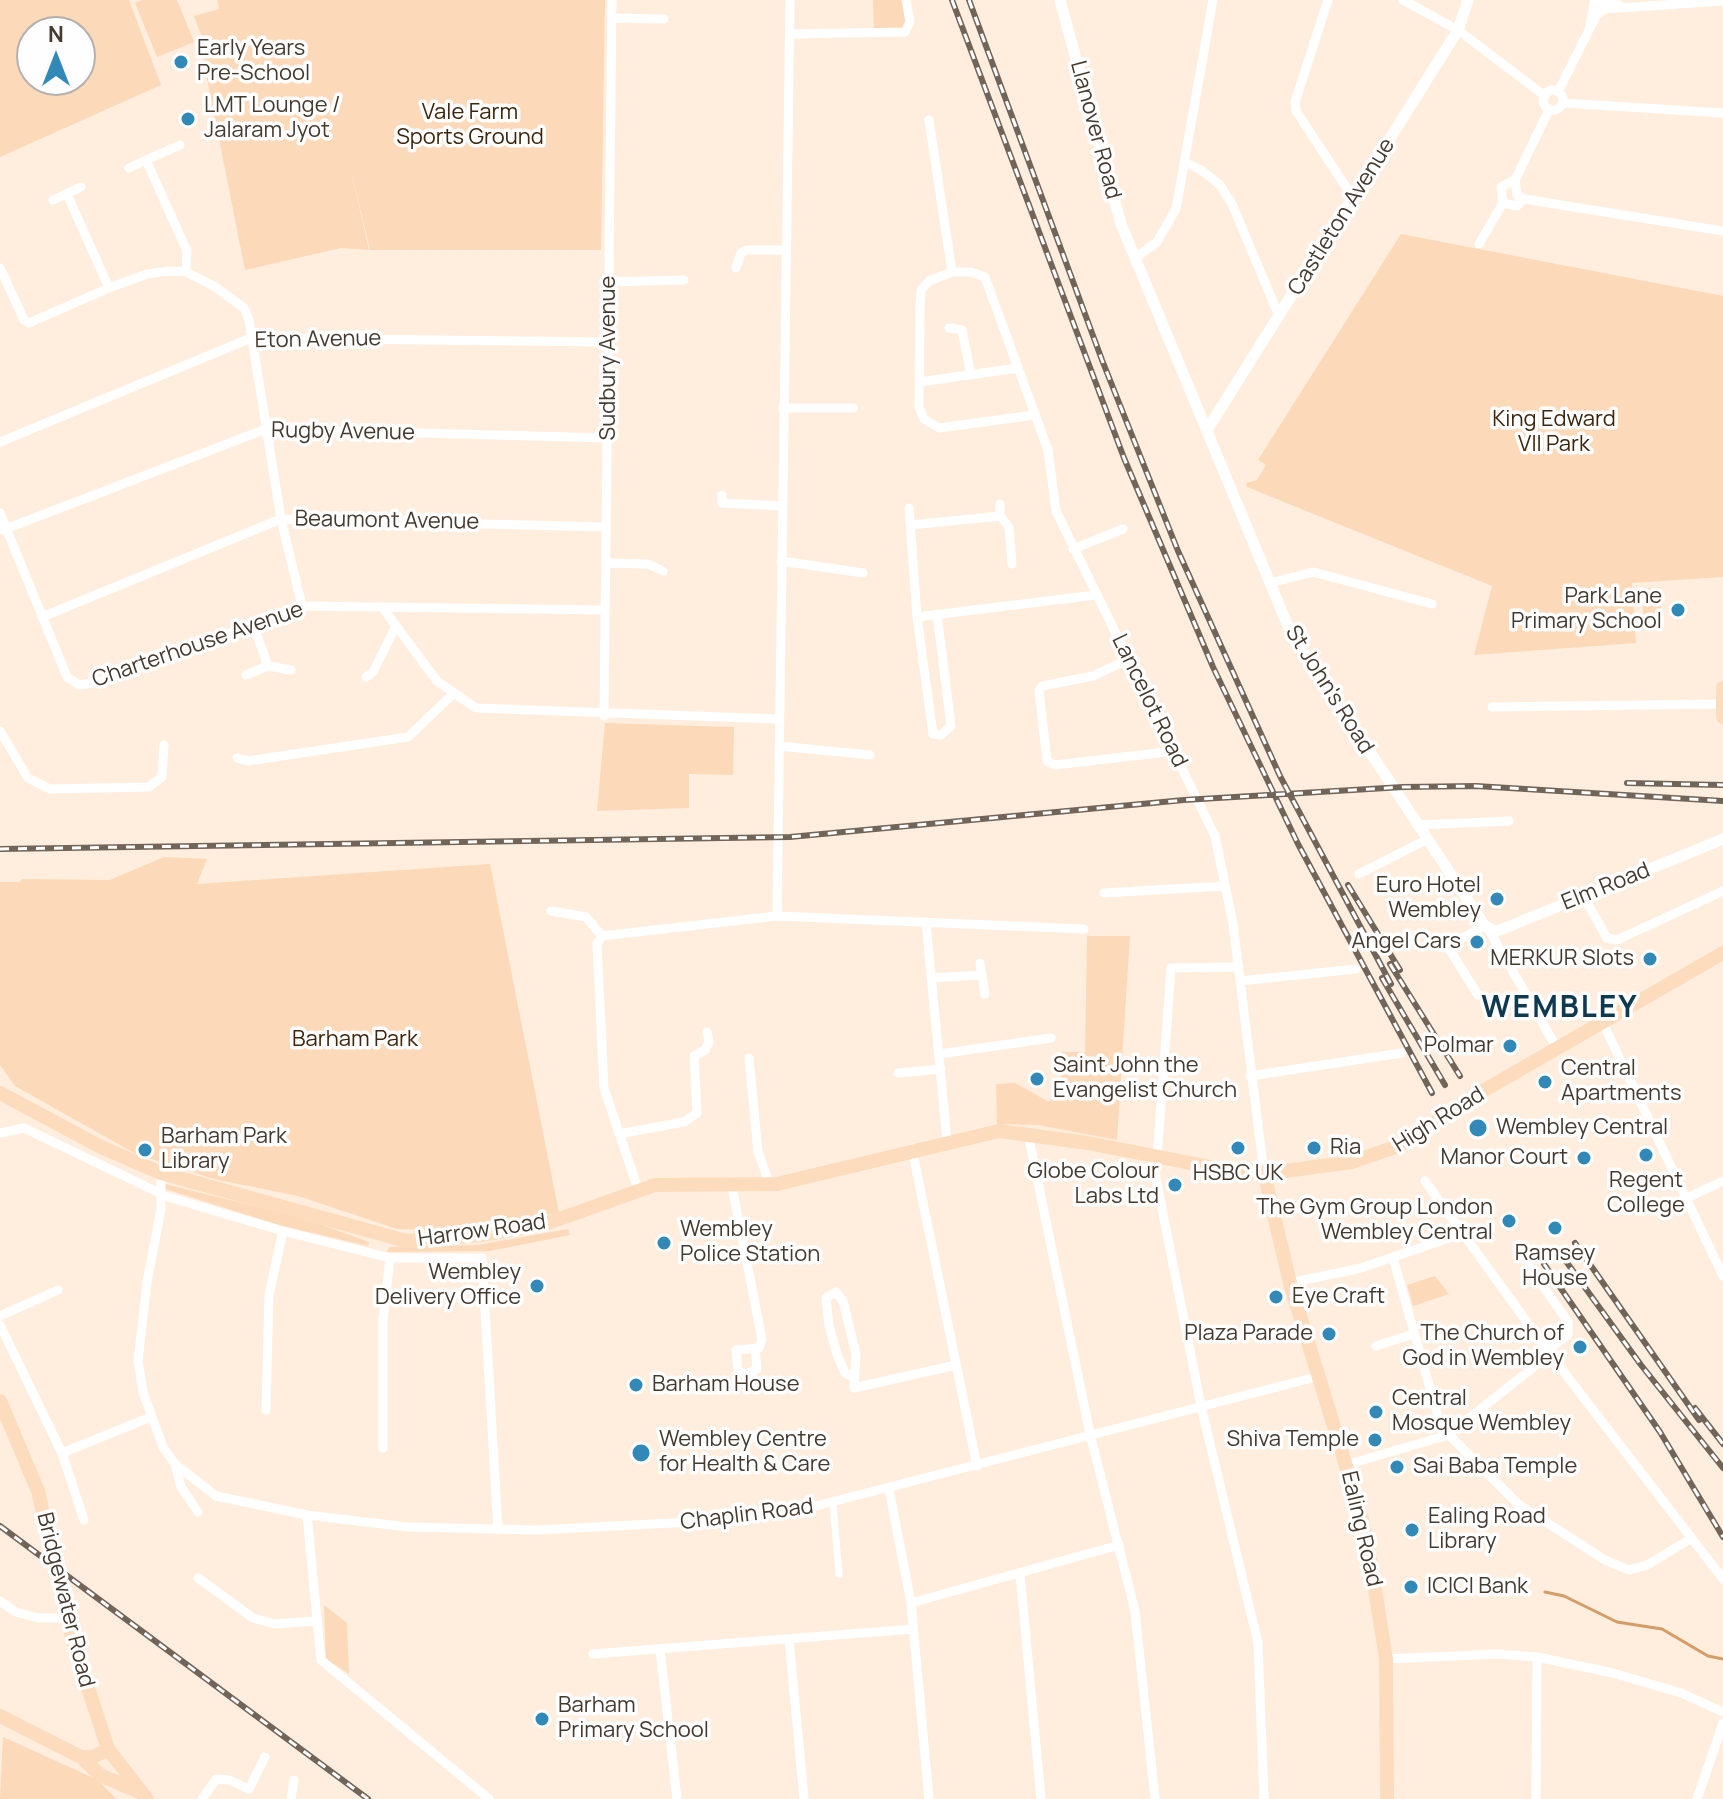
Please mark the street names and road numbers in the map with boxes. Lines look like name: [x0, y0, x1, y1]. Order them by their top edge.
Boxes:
street label: Llanover Road: [1064, 58, 1126, 202]
street label: Castleton Avenue: [1283, 133, 1401, 301]
street label: Sudbury Avenue: [596, 276, 622, 440]
street label: Eton Avenue: [254, 326, 382, 354]
street label: Rugby Avenue: [271, 418, 415, 446]
street label: Beaumont Avenue: [294, 506, 480, 536]
street label: Charterhouse Avenue: [89, 596, 307, 694]
street label: St John's Road: [1279, 621, 1379, 759]
street label: Lancelot Road: [1105, 630, 1193, 772]
street label: Elm Road: [1558, 857, 1654, 917]
street label: High Road: [1388, 1082, 1490, 1158]
street label: Harrow Road: [416, 1209, 548, 1253]
street label: Ealing Road: [1335, 1469, 1387, 1589]
street label: Chaplin Road: [679, 1494, 815, 1536]
street label: Bridgewater Road: [31, 1510, 99, 1690]

